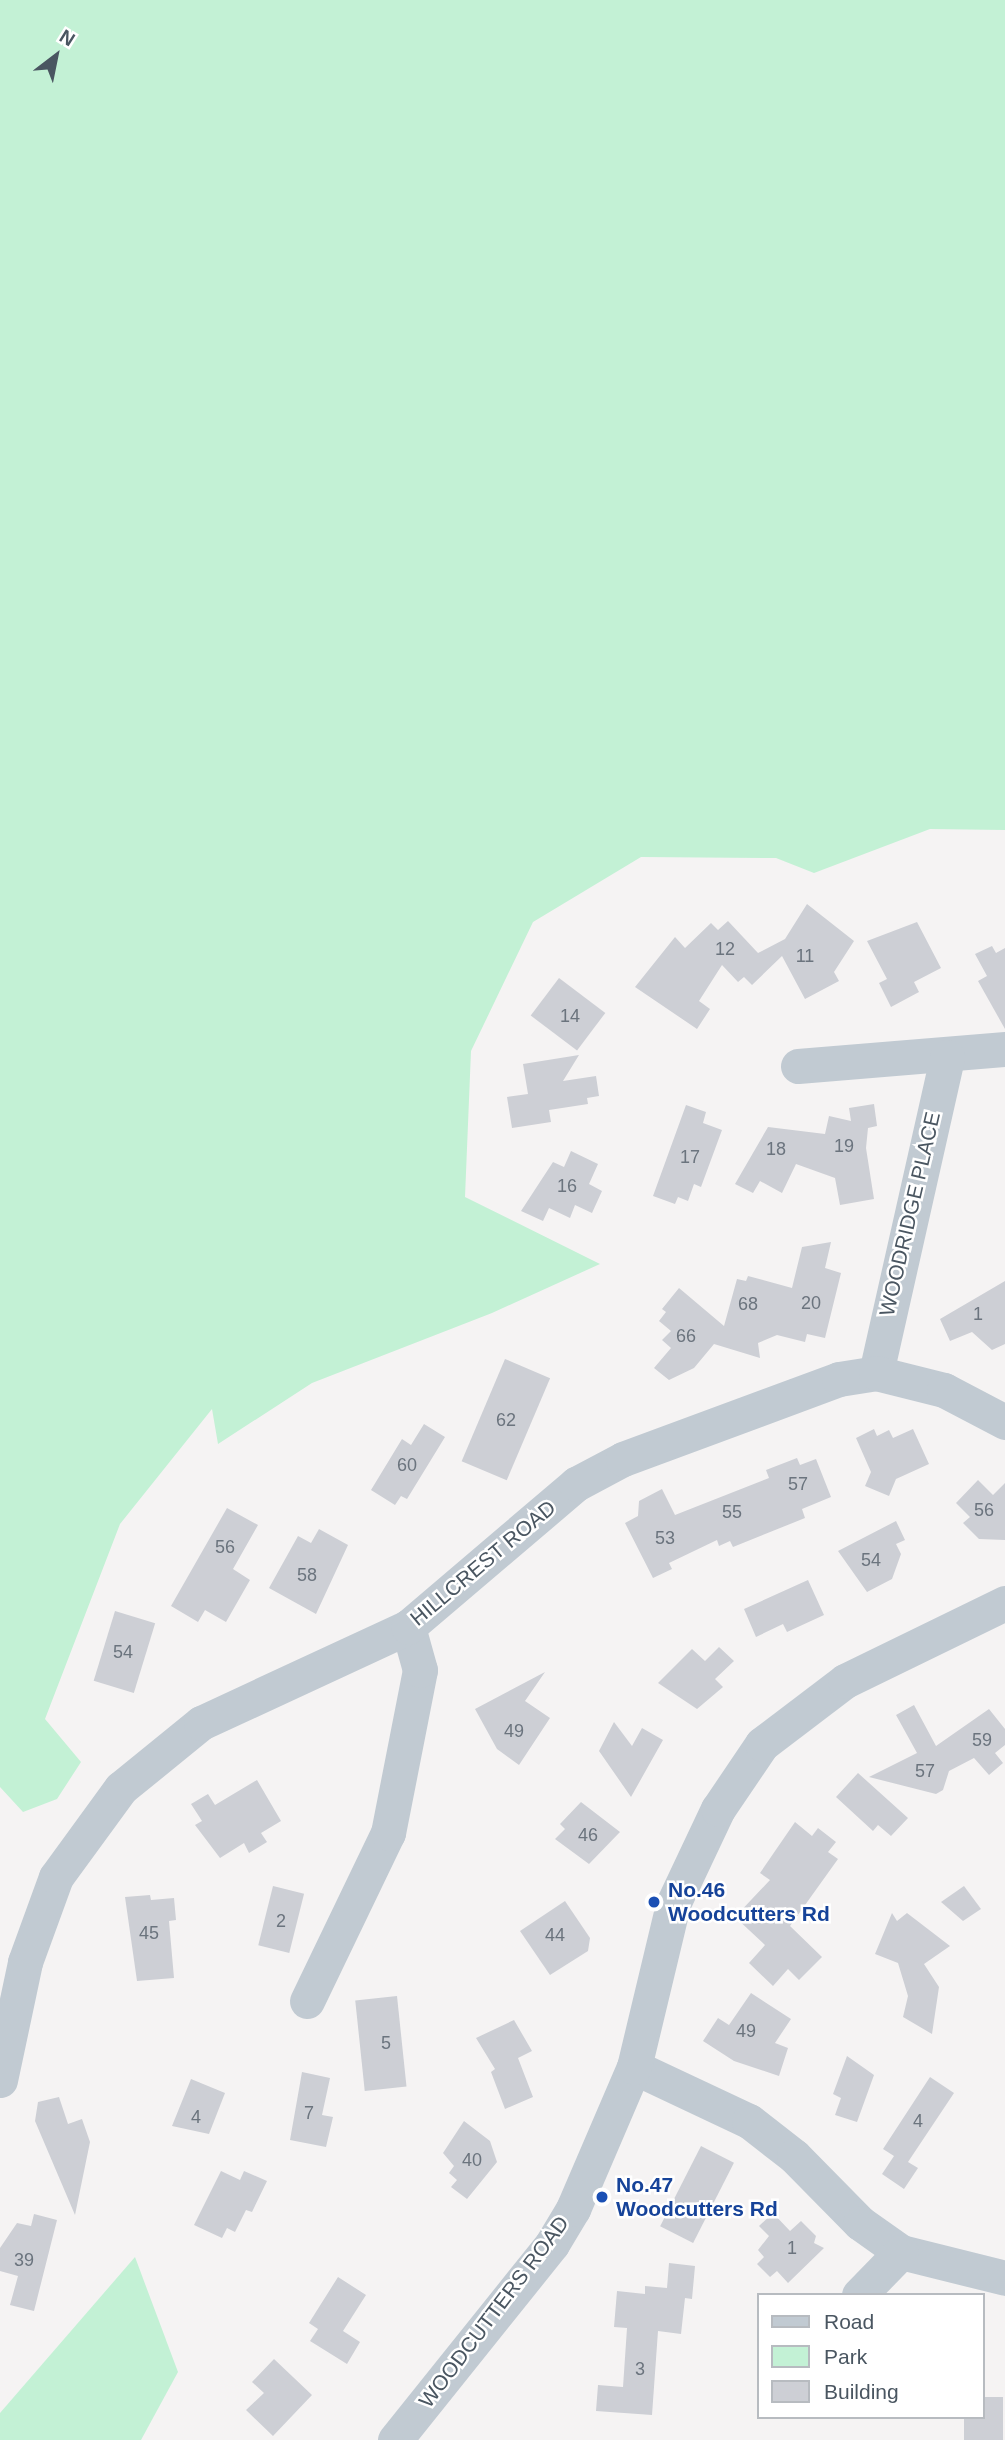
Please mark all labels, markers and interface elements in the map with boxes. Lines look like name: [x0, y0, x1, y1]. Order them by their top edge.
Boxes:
north arrow: [21, 21, 91, 91]
text: N: [56, 25, 79, 50]
house number: 12: [715, 938, 735, 960]
house number: 11: [796, 945, 814, 967]
house number: 14: [560, 1005, 580, 1027]
street label: WOODRIDGE PLACE: [874, 1109, 946, 1319]
house number: 19: [834, 1135, 854, 1157]
house number: 18: [766, 1138, 786, 1160]
house number: 17: [680, 1146, 700, 1168]
house number: 16: [557, 1175, 577, 1197]
house number: 20: [801, 1292, 821, 1314]
house number: 68: [738, 1293, 758, 1315]
house number: 1: [973, 1303, 983, 1325]
house number: 66: [676, 1325, 696, 1347]
house number: 62: [496, 1409, 516, 1431]
house number: 60: [397, 1454, 417, 1476]
house number: 57: [788, 1473, 808, 1495]
street label: HILLCREST ROAD: [405, 1495, 561, 1631]
house number: 56: [974, 1499, 994, 1521]
house number: 55: [722, 1501, 742, 1523]
house number: 53: [655, 1527, 675, 1549]
house number: 56: [215, 1536, 235, 1558]
house number: 54: [861, 1549, 881, 1571]
house number: 58: [297, 1564, 317, 1586]
house number: 54: [113, 1641, 133, 1663]
house number: 49: [504, 1720, 524, 1742]
house number: 59: [972, 1729, 992, 1751]
house number: 57: [915, 1760, 935, 1782]
house number: 46: [578, 1824, 598, 1846]
place label: No.46 Woodcutters Rd: [668, 1877, 830, 1927]
marker: No.46 Woodcutters Rd: [646, 1894, 662, 1910]
house number: 2: [276, 1910, 286, 1932]
house number: 45: [139, 1922, 159, 1944]
house number: 44: [545, 1924, 565, 1946]
house number: 49: [736, 2020, 756, 2042]
house number: 5: [381, 2032, 391, 2054]
house number: 7: [304, 2102, 314, 2124]
house number: 4: [191, 2106, 201, 2128]
house number: 4: [913, 2110, 923, 2132]
house number: 40: [462, 2149, 482, 2171]
place label: No.47 Woodcutters Rd: [616, 2172, 778, 2222]
marker: No.47 Woodcutters Rd: [594, 2189, 610, 2205]
street label: WOODCUTTERS ROAD: [414, 2211, 574, 2413]
house number: 1: [787, 2237, 797, 2259]
house number: 39: [14, 2249, 34, 2271]
legend: [757, 2293, 984, 2419]
text: Road: [824, 2310, 874, 2333]
text: Park: [824, 2345, 867, 2368]
house number: 3: [635, 2358, 645, 2380]
text: Building: [824, 2380, 899, 2403]

